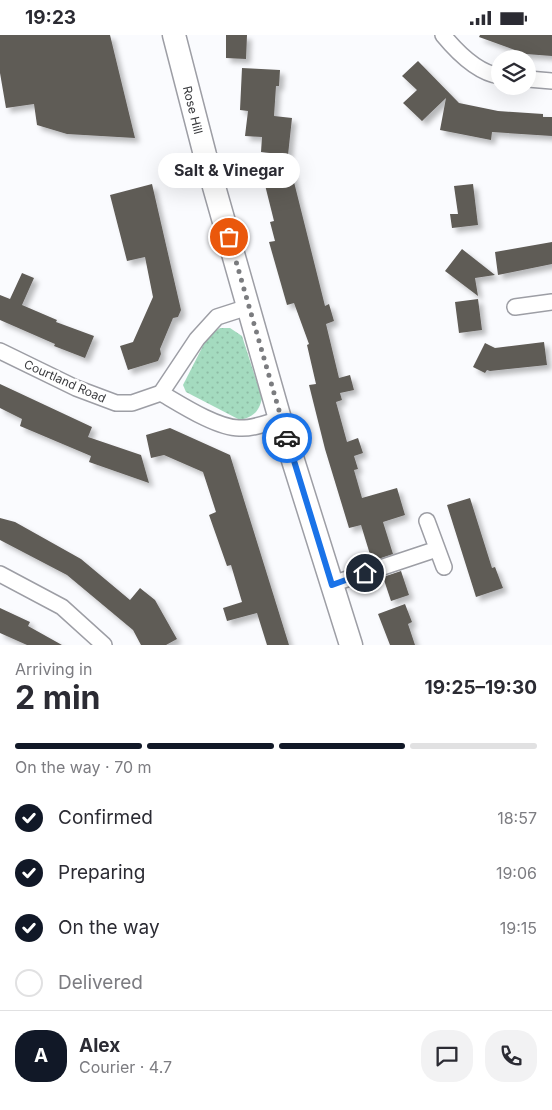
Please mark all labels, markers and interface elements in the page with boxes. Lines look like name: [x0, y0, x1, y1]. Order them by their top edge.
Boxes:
text: 19:23: [25, 6, 76, 29]
map controls: [491, 50, 536, 95]
button: layers: [491, 50, 536, 95]
street label: Rose Hill: [180, 84, 206, 136]
callout: Salt & Vinegar: [158, 152, 300, 187]
text: Salt & Vinegar: [174, 160, 284, 180]
pin: [208, 216, 250, 258]
icon: bag: [215, 223, 243, 251]
street label: Courtland Road: [22, 356, 108, 406]
courier: [262, 413, 312, 463]
icon: car: [273, 424, 301, 452]
pin: [344, 552, 386, 594]
icon: home: [351, 559, 379, 587]
text: Arriving in: [15, 659, 92, 679]
text: 19:25–19:30: [425, 676, 537, 699]
text: 2 min: [15, 678, 101, 717]
text: On the way · 70 m: [15, 757, 152, 777]
icon: check: [15, 804, 43, 832]
text: Confirmed: [58, 806, 153, 829]
text: 18:57: [497, 808, 537, 828]
icon: check: [15, 859, 43, 887]
text: Preparing: [58, 861, 145, 884]
text: 19:06: [496, 863, 537, 883]
icon: check: [15, 914, 43, 942]
text: On the way: [58, 916, 160, 939]
text: 19:15: [500, 918, 537, 938]
text: Delivered: [58, 971, 143, 994]
button: chat: [421, 1030, 473, 1082]
button: phone: [485, 1030, 537, 1082]
text: Alex: [79, 1034, 120, 1057]
text: A: [34, 1044, 48, 1067]
text: Courier · 4.7: [79, 1057, 172, 1077]

